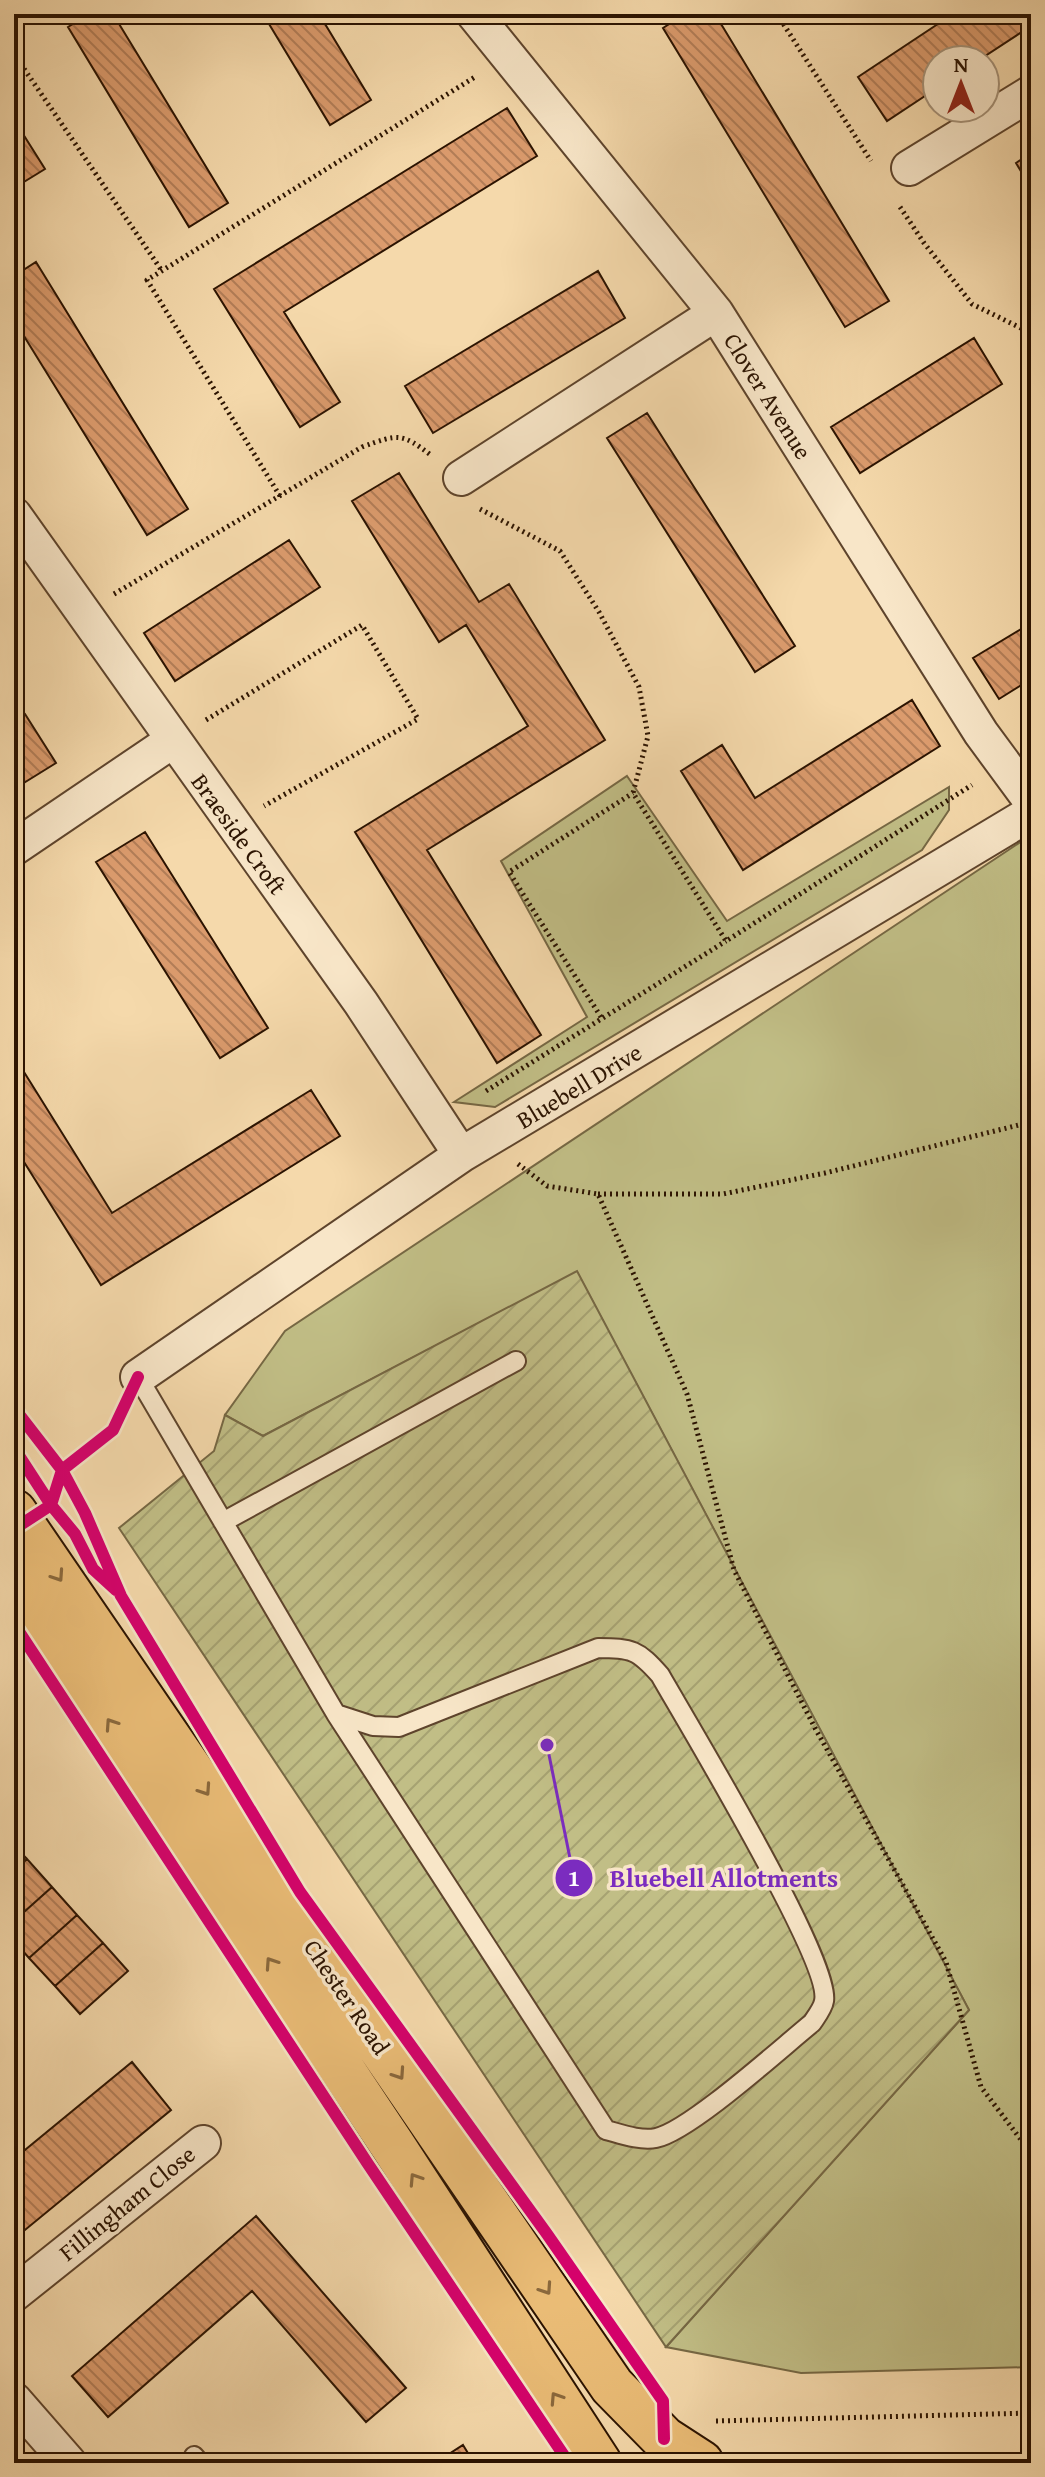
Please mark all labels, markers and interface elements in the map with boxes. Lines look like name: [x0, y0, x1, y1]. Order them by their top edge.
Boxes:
north arrow: [921, 44, 1001, 124]
text: N: [954, 48, 969, 80]
street label: Clover Avenue: [715, 326, 821, 466]
street label: Braeside Croft: [183, 766, 295, 902]
street label: Bluebell Drive: [510, 1035, 648, 1137]
one-way arrow: [48, 1568, 63, 1582]
one-way arrow: [106, 1718, 121, 1732]
one-way arrow: [195, 1782, 210, 1796]
callout: Bluebell Allotments: [554, 1853, 854, 1903]
text: Bluebell Allotments: [610, 1858, 838, 1897]
text: 1: [568, 1860, 580, 1895]
street label: Chester Road: [295, 1932, 399, 2062]
one-way arrow: [265, 1958, 280, 1972]
one-way arrow: [389, 2066, 404, 2080]
street label: Fillingham Close: [51, 2137, 203, 2269]
one-way arrow: [410, 2174, 425, 2188]
one-way arrow: [536, 2281, 551, 2295]
one-way arrow: [551, 2392, 566, 2406]

